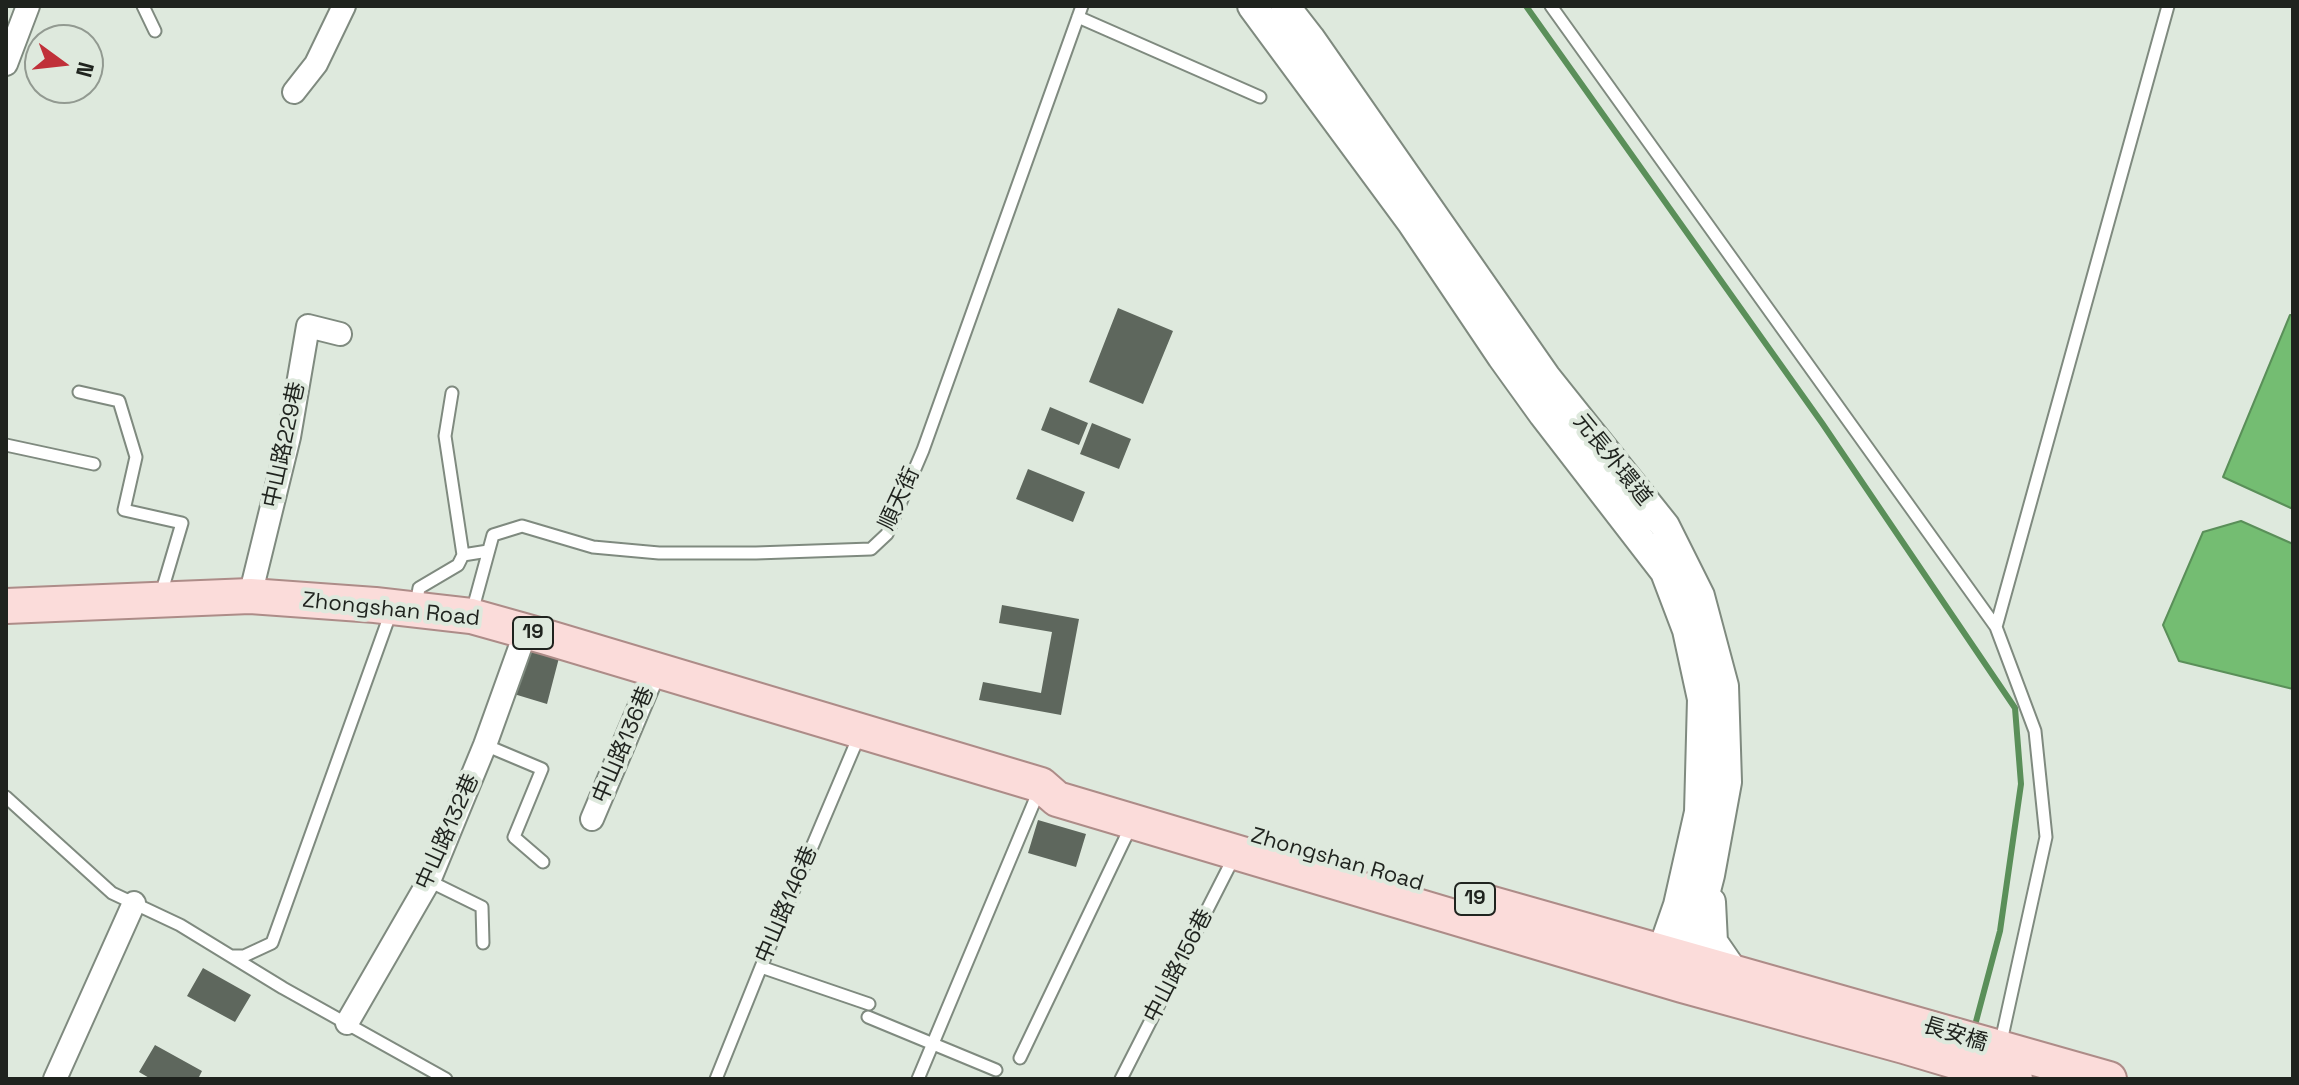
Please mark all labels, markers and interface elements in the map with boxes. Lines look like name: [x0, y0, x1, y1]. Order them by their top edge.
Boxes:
north arrow: [24, 24, 104, 104]
text: N: [70, 59, 101, 80]
street label: 中山路229巷: [259, 380, 311, 510]
street label: 元長外環道: [1567, 409, 1657, 511]
street label: 順天街: [874, 464, 926, 534]
street label: Zhongshan Road: [301, 588, 481, 632]
road number: 19: [513, 617, 553, 649]
street label: 中山路136巷: [588, 683, 660, 807]
street label: 中山路132巷: [411, 770, 485, 894]
street label: Zhongshan Road: [1248, 823, 1426, 897]
street label: 中山路146巷: [751, 843, 823, 967]
road number: 19: [1455, 883, 1495, 915]
street label: 中山路156巷: [1139, 905, 1219, 1027]
street label: 長安橋: [1920, 1013, 1990, 1057]

